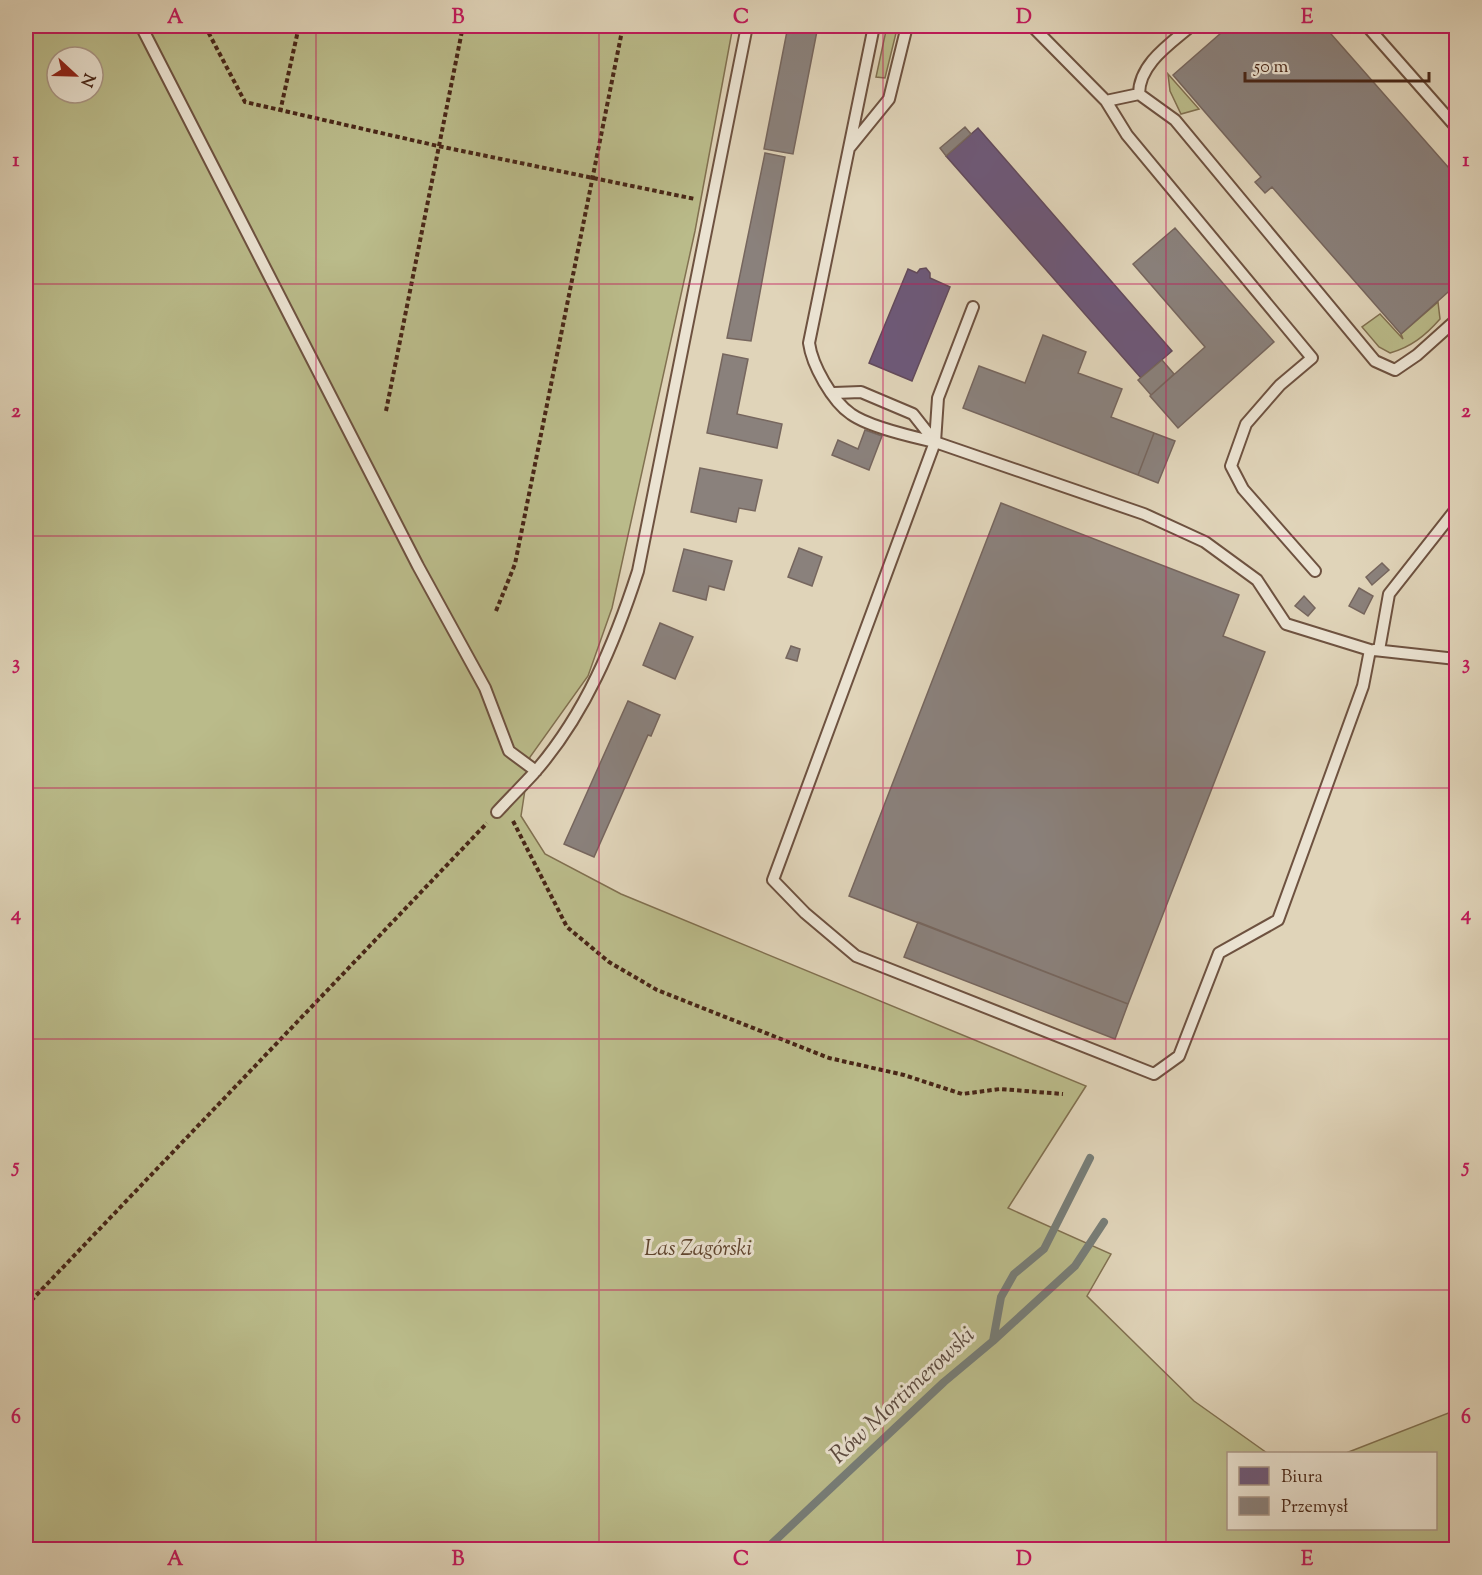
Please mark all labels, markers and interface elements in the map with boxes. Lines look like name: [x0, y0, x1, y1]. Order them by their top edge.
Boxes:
text: A: [167, 4, 184, 33]
text: B: [452, 4, 465, 33]
text: C: [733, 4, 749, 33]
text: D: [1016, 4, 1032, 33]
text: E: [1301, 4, 1314, 33]
north arrow: [45, 45, 105, 105]
scale bar: [1245, 45, 1430, 83]
text: 50 m: [1253, 55, 1289, 81]
text: N: [73, 69, 100, 90]
text: 1: [13, 147, 20, 176]
text: 1: [1463, 147, 1470, 176]
text: 2: [11, 398, 21, 427]
text: 2: [1461, 398, 1471, 427]
text: 3: [12, 650, 20, 679]
text: 3: [1462, 650, 1470, 679]
text: 4: [10, 901, 21, 930]
text: 4: [1460, 901, 1471, 930]
text: 5: [11, 1153, 20, 1182]
text: 5: [1461, 1153, 1470, 1182]
park label: Las Zagórski: [644, 1234, 752, 1266]
water label: Rów Mortimerowski: [823, 1320, 983, 1472]
text: 6: [11, 1404, 21, 1433]
text: 6: [1461, 1404, 1471, 1433]
legend: [1227, 1452, 1437, 1530]
text: Biura: [1281, 1465, 1323, 1491]
text: Przemysł: [1281, 1495, 1348, 1521]
text: A: [167, 1546, 184, 1575]
text: B: [452, 1546, 465, 1575]
text: C: [733, 1546, 749, 1575]
text: D: [1016, 1546, 1032, 1575]
text: E: [1301, 1546, 1314, 1575]

